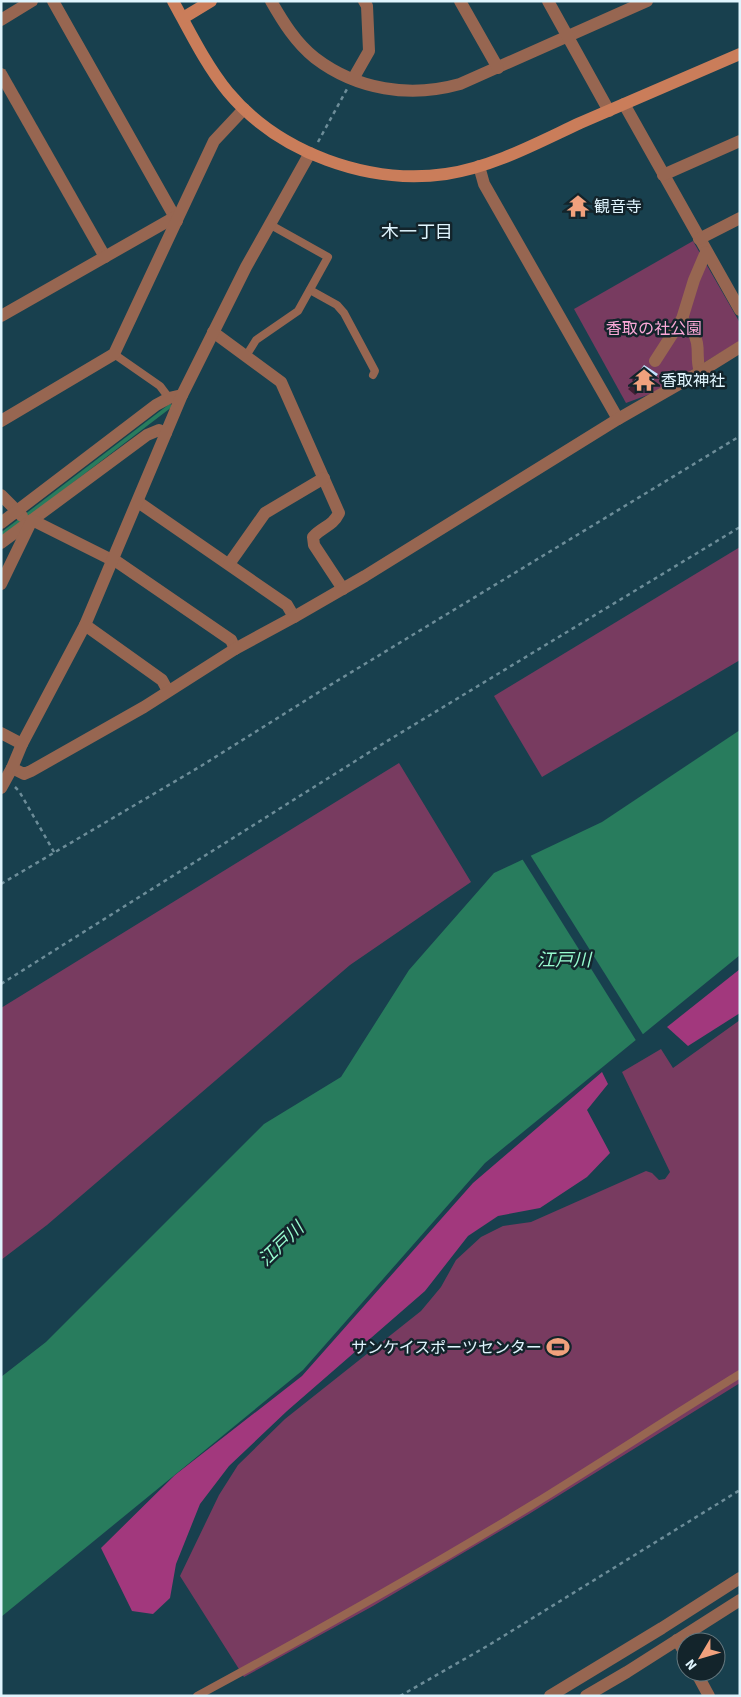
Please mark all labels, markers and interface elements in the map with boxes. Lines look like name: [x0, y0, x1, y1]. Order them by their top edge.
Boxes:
temple icon: 観音寺: [565, 193, 591, 219]
place label: 観音寺: [594, 196, 642, 218]
district label: 木一丁目: [381, 220, 453, 245]
park label: 香取の社公園: [606, 318, 702, 340]
temple icon: 香取神社: [631, 367, 657, 393]
place label: 香取神社: [661, 370, 725, 392]
water label: 江戸川: [537, 948, 593, 973]
water label: 江戸川: [253, 1215, 311, 1272]
sports icon: サンケイスポーツセンター: [545, 1334, 571, 1360]
place label: サンケイスポーツセンター: [351, 1337, 542, 1359]
north arrow: [676, 1632, 726, 1682]
text: N: [681, 1655, 702, 1674]

